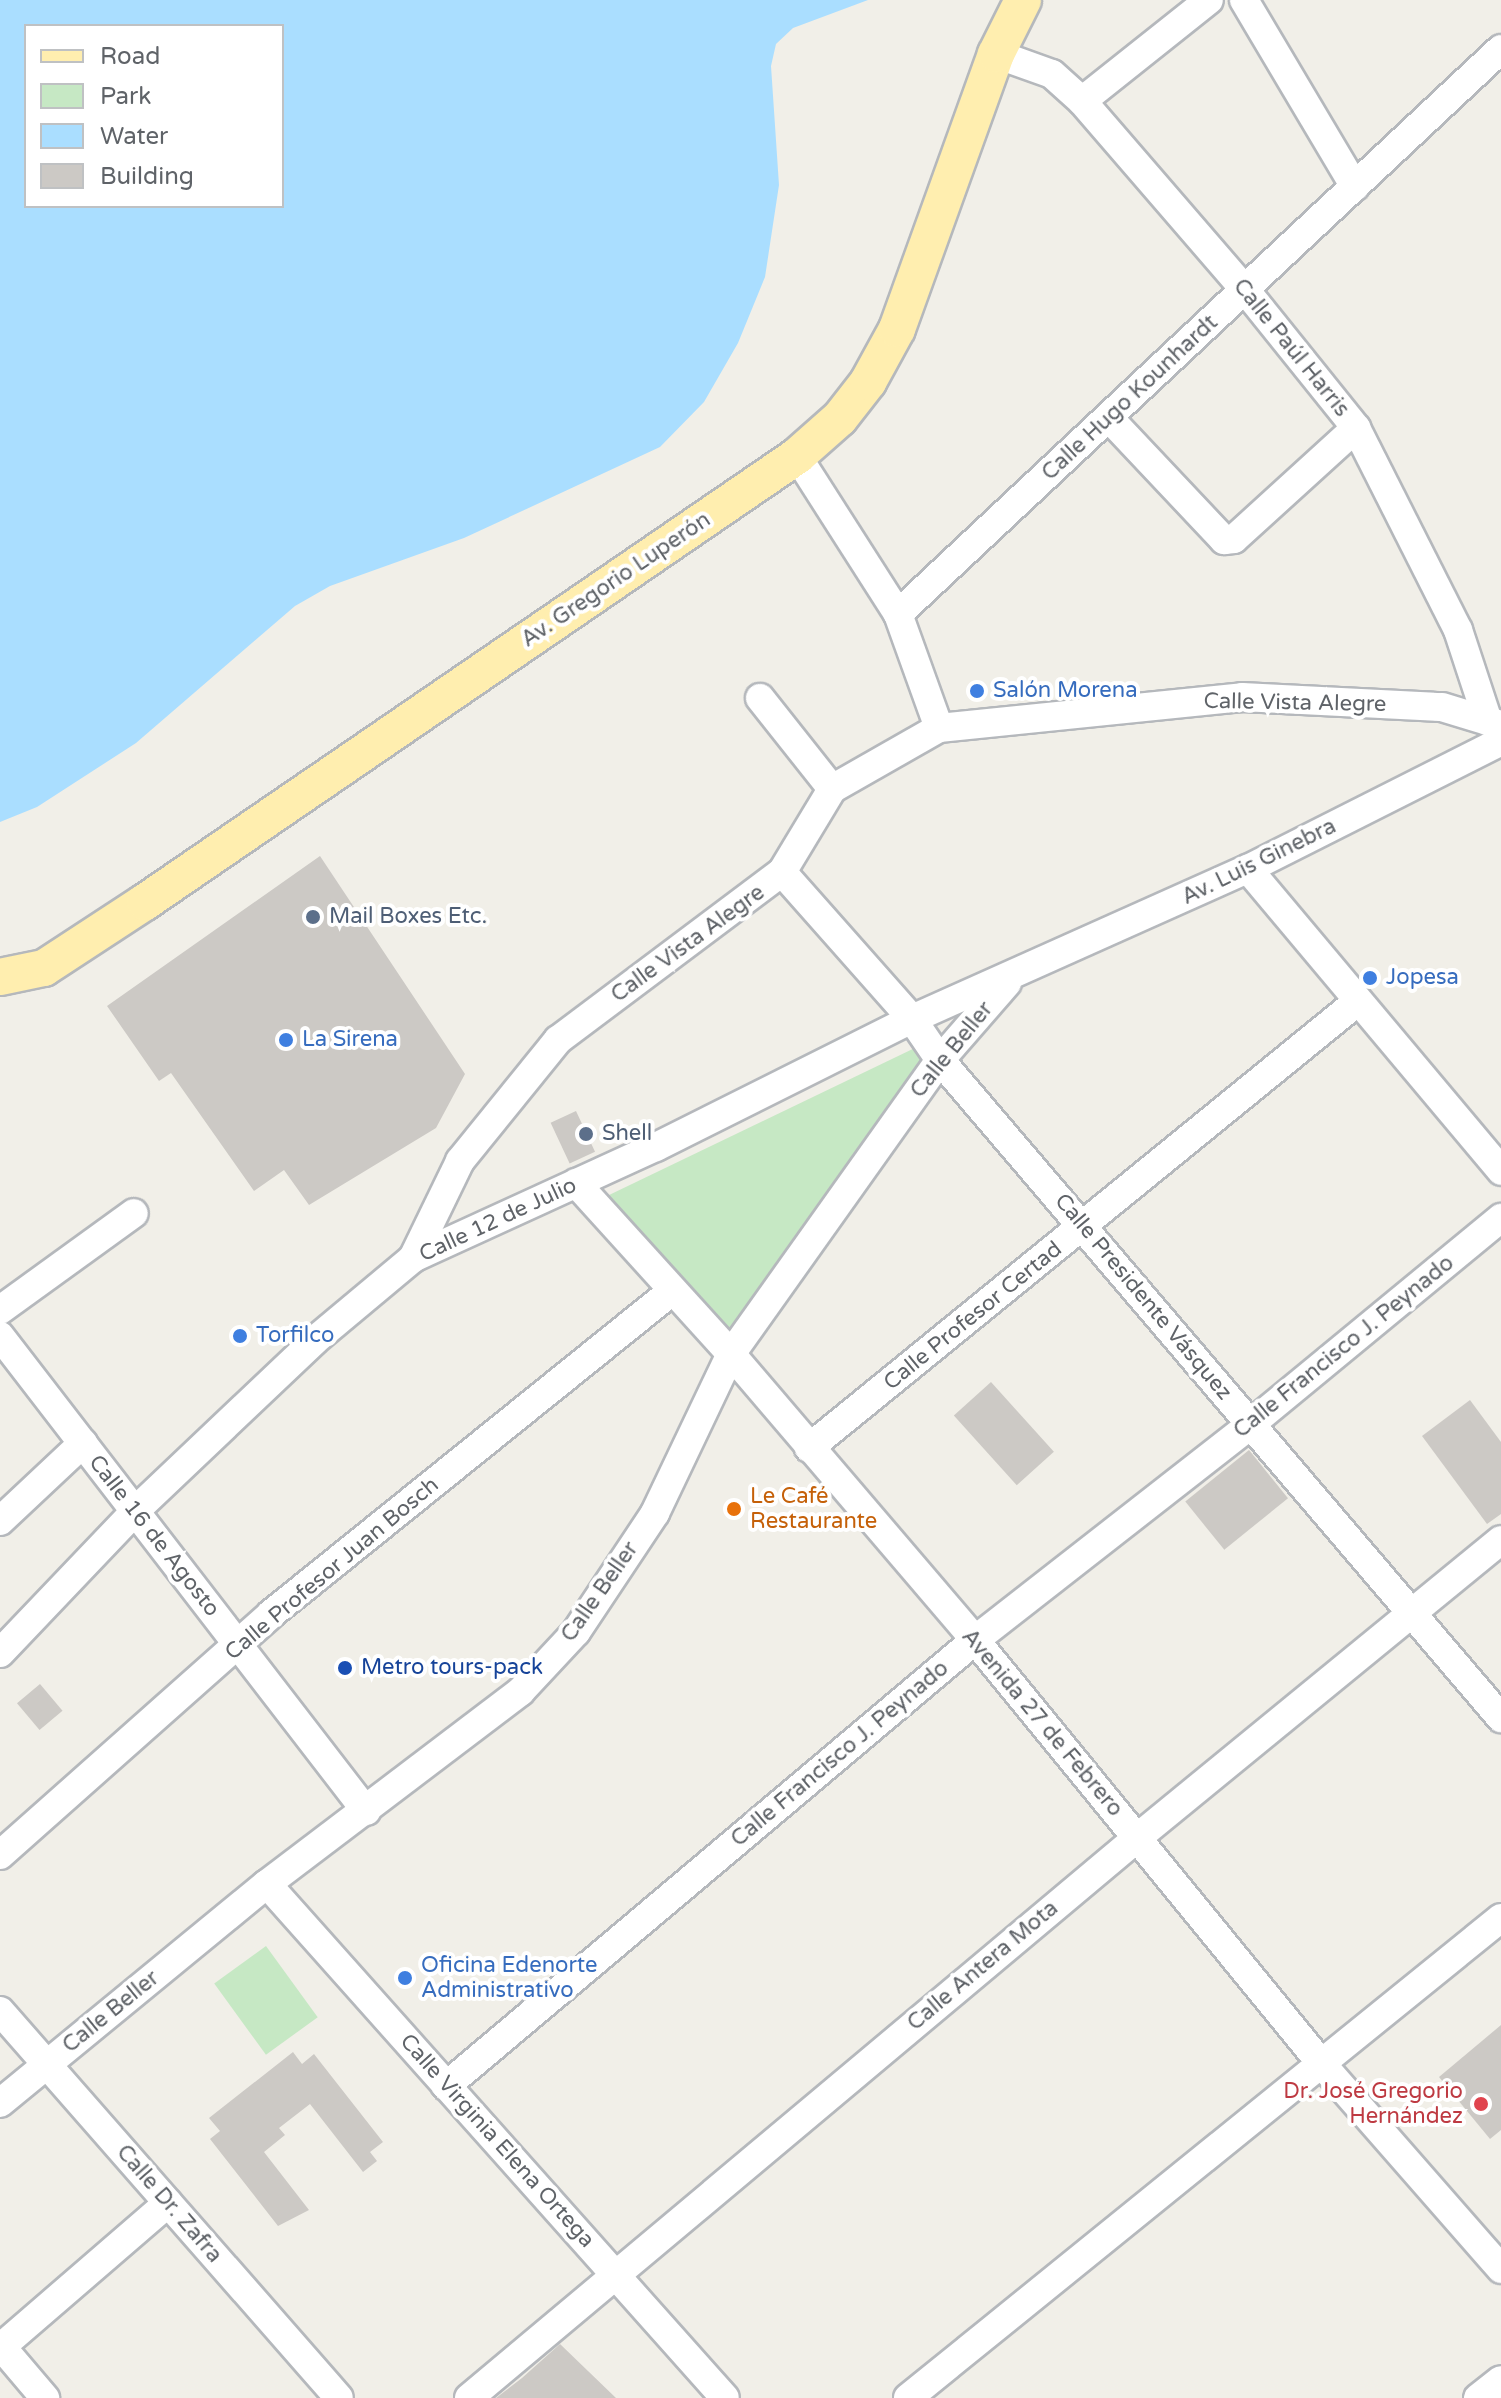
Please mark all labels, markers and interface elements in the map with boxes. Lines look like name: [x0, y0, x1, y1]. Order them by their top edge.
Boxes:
legend: [24, 24, 284, 208]
text: Road: [100, 42, 160, 71]
text: Park: [100, 82, 151, 111]
text: Water: [100, 122, 168, 151]
text: Building: [100, 162, 194, 191]
street label: Calle Paúl Harris: [1227, 274, 1355, 422]
street label: Calle Hugo Kounhardt: [1037, 310, 1223, 486]
street label: Av. Gregorio Luperón: [516, 507, 716, 653]
place label: Salón Morena: [993, 678, 1138, 704]
marker: Salón Morena: [968, 682, 986, 700]
street label: Calle Vista Alegre: [1203, 688, 1387, 718]
street label: Av. Luis Ginebra: [1178, 813, 1340, 911]
street label: Calle Vista Alegre: [606, 880, 770, 1008]
place label: Mail Boxes Etc.: [329, 904, 487, 930]
marker: Mail Boxes Etc.: [304, 908, 322, 926]
place label: Jopesa: [1386, 965, 1459, 991]
marker: Jopesa: [1361, 969, 1379, 987]
street label: Calle Beller: [905, 997, 999, 1103]
place label: La Sirena: [302, 1027, 398, 1053]
marker: La Sirena: [277, 1031, 295, 1049]
place label: Shell: [602, 1121, 652, 1147]
marker: Shell: [577, 1125, 595, 1143]
street label: Calle 12 de Julio: [415, 1172, 581, 1268]
street label: Calle Presidente Vásquez: [1049, 1188, 1237, 1406]
street label: Calle Profesor Certad: [879, 1236, 1067, 1396]
street label: Calle Francisco J. Peynado: [1229, 1250, 1459, 1444]
place label: Torfilco: [256, 1323, 334, 1349]
marker: Torfilco: [231, 1327, 249, 1345]
street label: Calle 16 de Agosto: [83, 1450, 225, 1622]
street label: Calle Profesor Juan Bosch: [220, 1472, 444, 1666]
place label: Le Café Restaurante: [750, 1483, 877, 1534]
marker: Le Café Restaurante: [725, 1500, 743, 1518]
street label: Calle Beller: [556, 1537, 644, 1647]
street label: Avenida 27 de Febrero: [956, 1624, 1128, 1822]
place label: Metro tours-pack: [361, 1655, 543, 1681]
street label: Calle Francisco J. Peynado: [726, 1655, 954, 1853]
marker: Metro tours-pack: [336, 1659, 354, 1677]
street label: Calle Antera Mota: [902, 1895, 1064, 2037]
place label: Oficina Edenorte Administrativo: [421, 1952, 598, 2004]
street label: Calle Beller: [58, 1965, 164, 2059]
marker: Oficina Edenorte Administrativo: [396, 1969, 414, 1987]
street label: Calle Virginia Elena Ortega: [394, 2029, 600, 2253]
place label: Dr. José Gregorio Hernández: [1283, 2078, 1463, 2130]
marker: Dr. José Gregorio Hernández: [1470, 2093, 1492, 2115]
street label: Calle Dr. Zafra: [111, 2140, 227, 2268]

